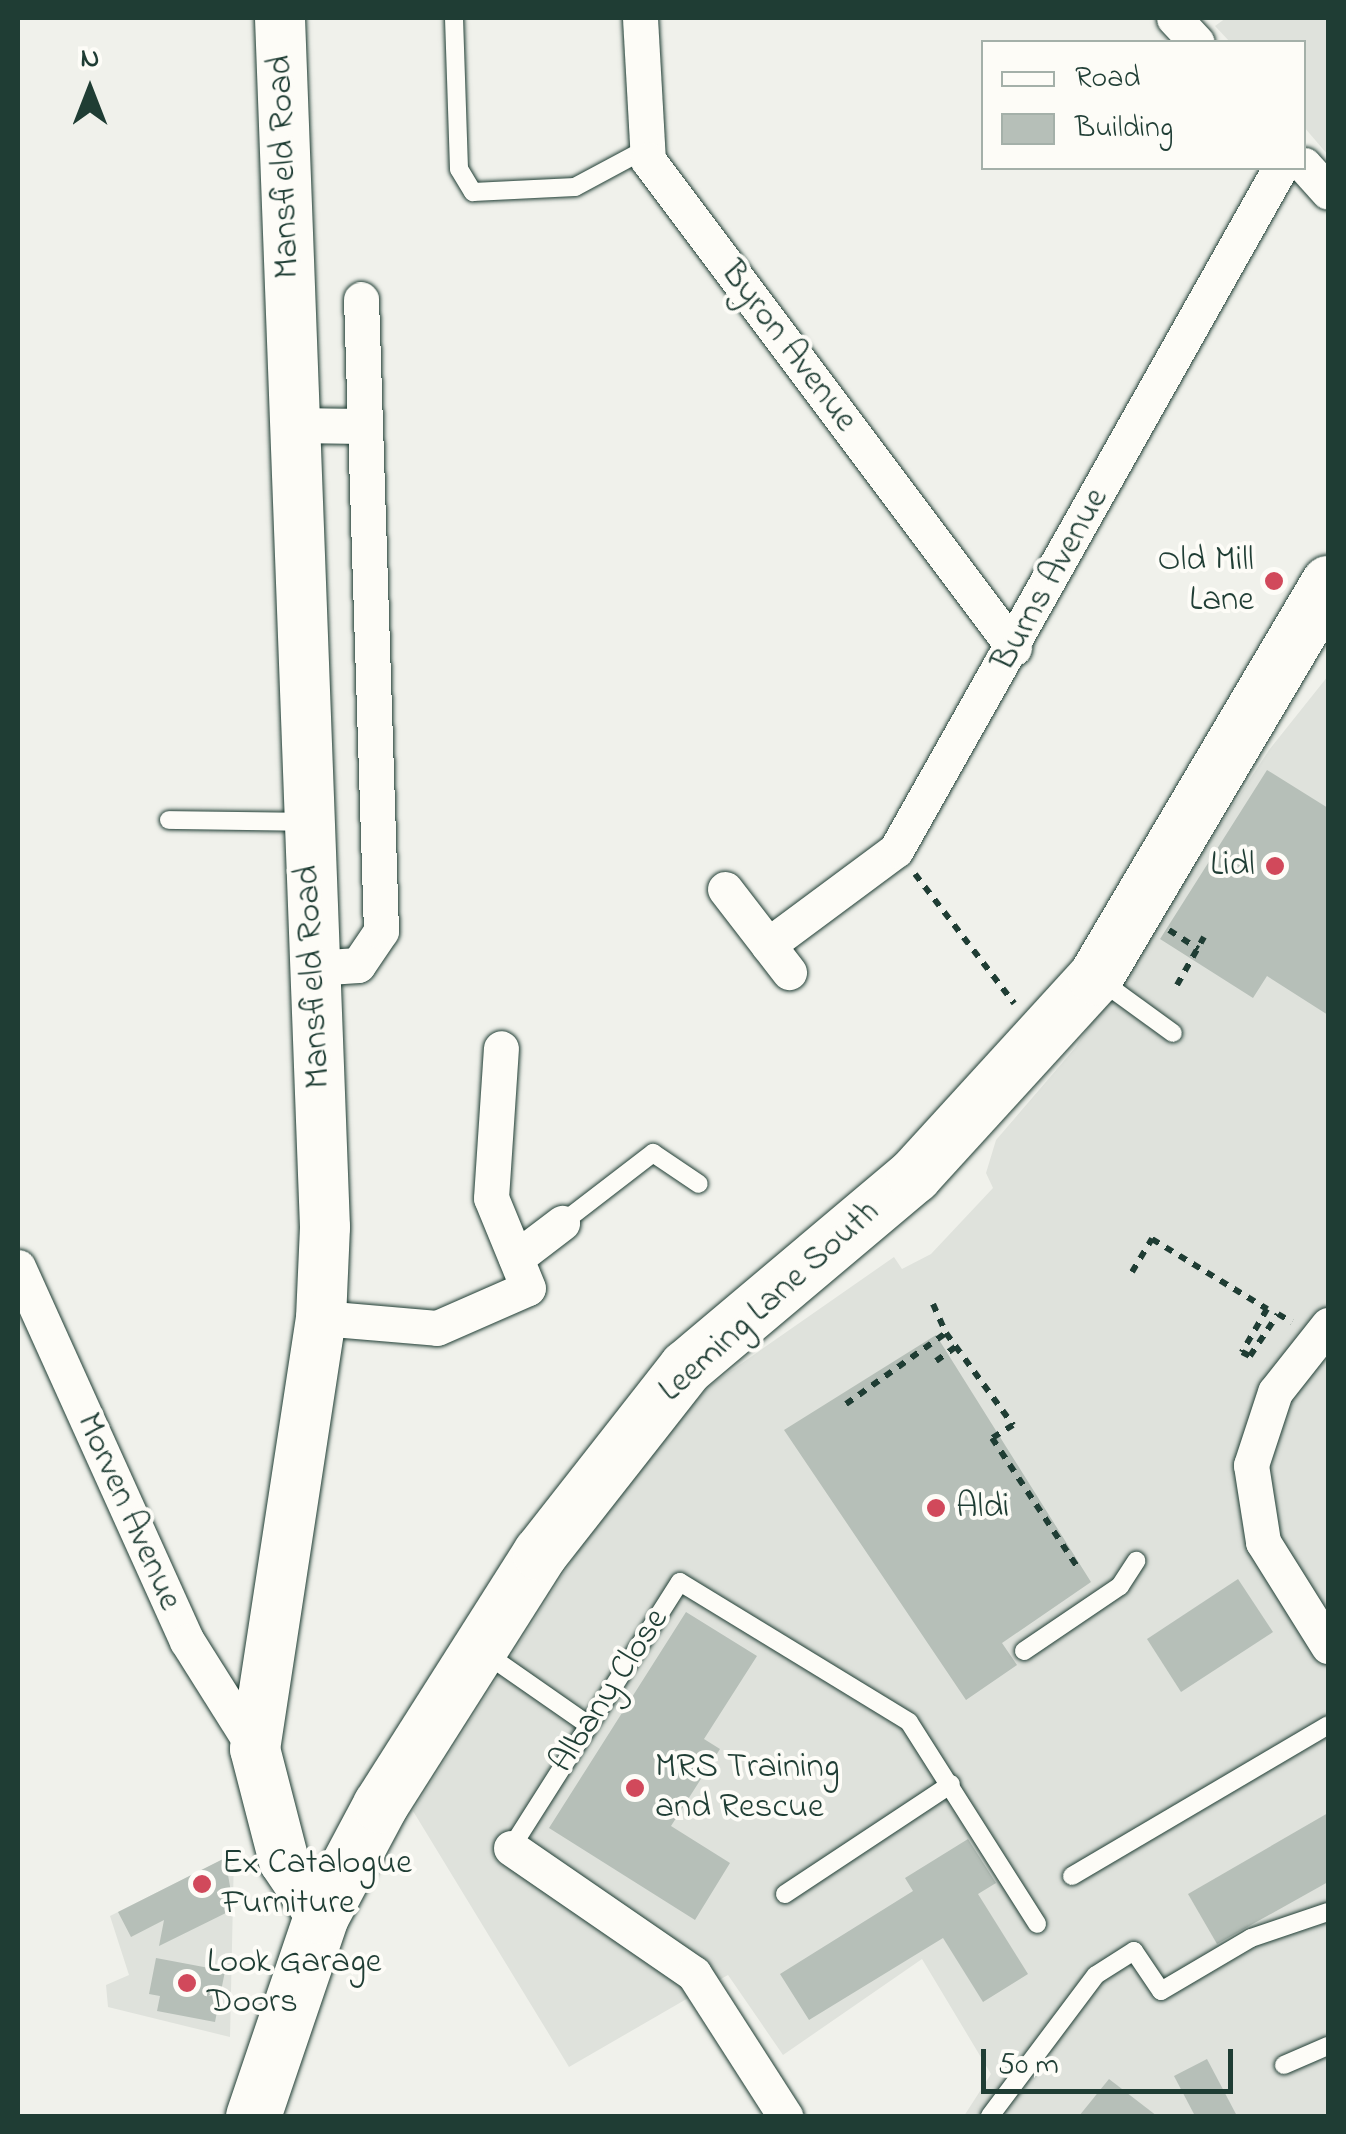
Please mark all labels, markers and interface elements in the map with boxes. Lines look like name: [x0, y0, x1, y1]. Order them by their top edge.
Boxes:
text: N: [81, 39, 99, 80]
north arrow: [40, 40, 140, 140]
legend: [981, 40, 1306, 170]
street label: Mansfield Road: [260, 54, 310, 280]
text: Road: [1075, 57, 1140, 101]
text: Building: [1075, 107, 1173, 151]
street label: Byron Avenue: [710, 253, 866, 441]
street label: Burns Avenue: [983, 481, 1119, 679]
place label: Old Mill Lane: [1157, 540, 1254, 622]
marker: Old Mill Lane: [1263, 570, 1285, 592]
place label: Lidl: [1210, 845, 1255, 887]
marker: Lidl: [1264, 855, 1286, 877]
street label: Mansfield Road: [287, 864, 341, 1090]
street label: Leeming Lane South: [651, 1192, 889, 1412]
street label: Morven Avenue: [66, 1407, 190, 1617]
place label: Aldi: [956, 1487, 1009, 1529]
marker: Aldi: [925, 1497, 947, 1519]
street label: Albany Close: [541, 1601, 679, 1781]
place label: MRS Training and Rescue: [655, 1747, 839, 1829]
marker: MRS Training and Rescue: [624, 1777, 646, 1799]
place label: Ex Catalogue Furniture: [222, 1843, 412, 1925]
marker: Ex Catalogue Furniture: [191, 1873, 213, 1895]
place label: Look Garage Doors: [207, 1942, 381, 2024]
marker: Look Garage Doors: [176, 1972, 198, 1994]
scale bar: [986, 2029, 1238, 2091]
text: 50 m: [998, 2044, 1059, 2088]

